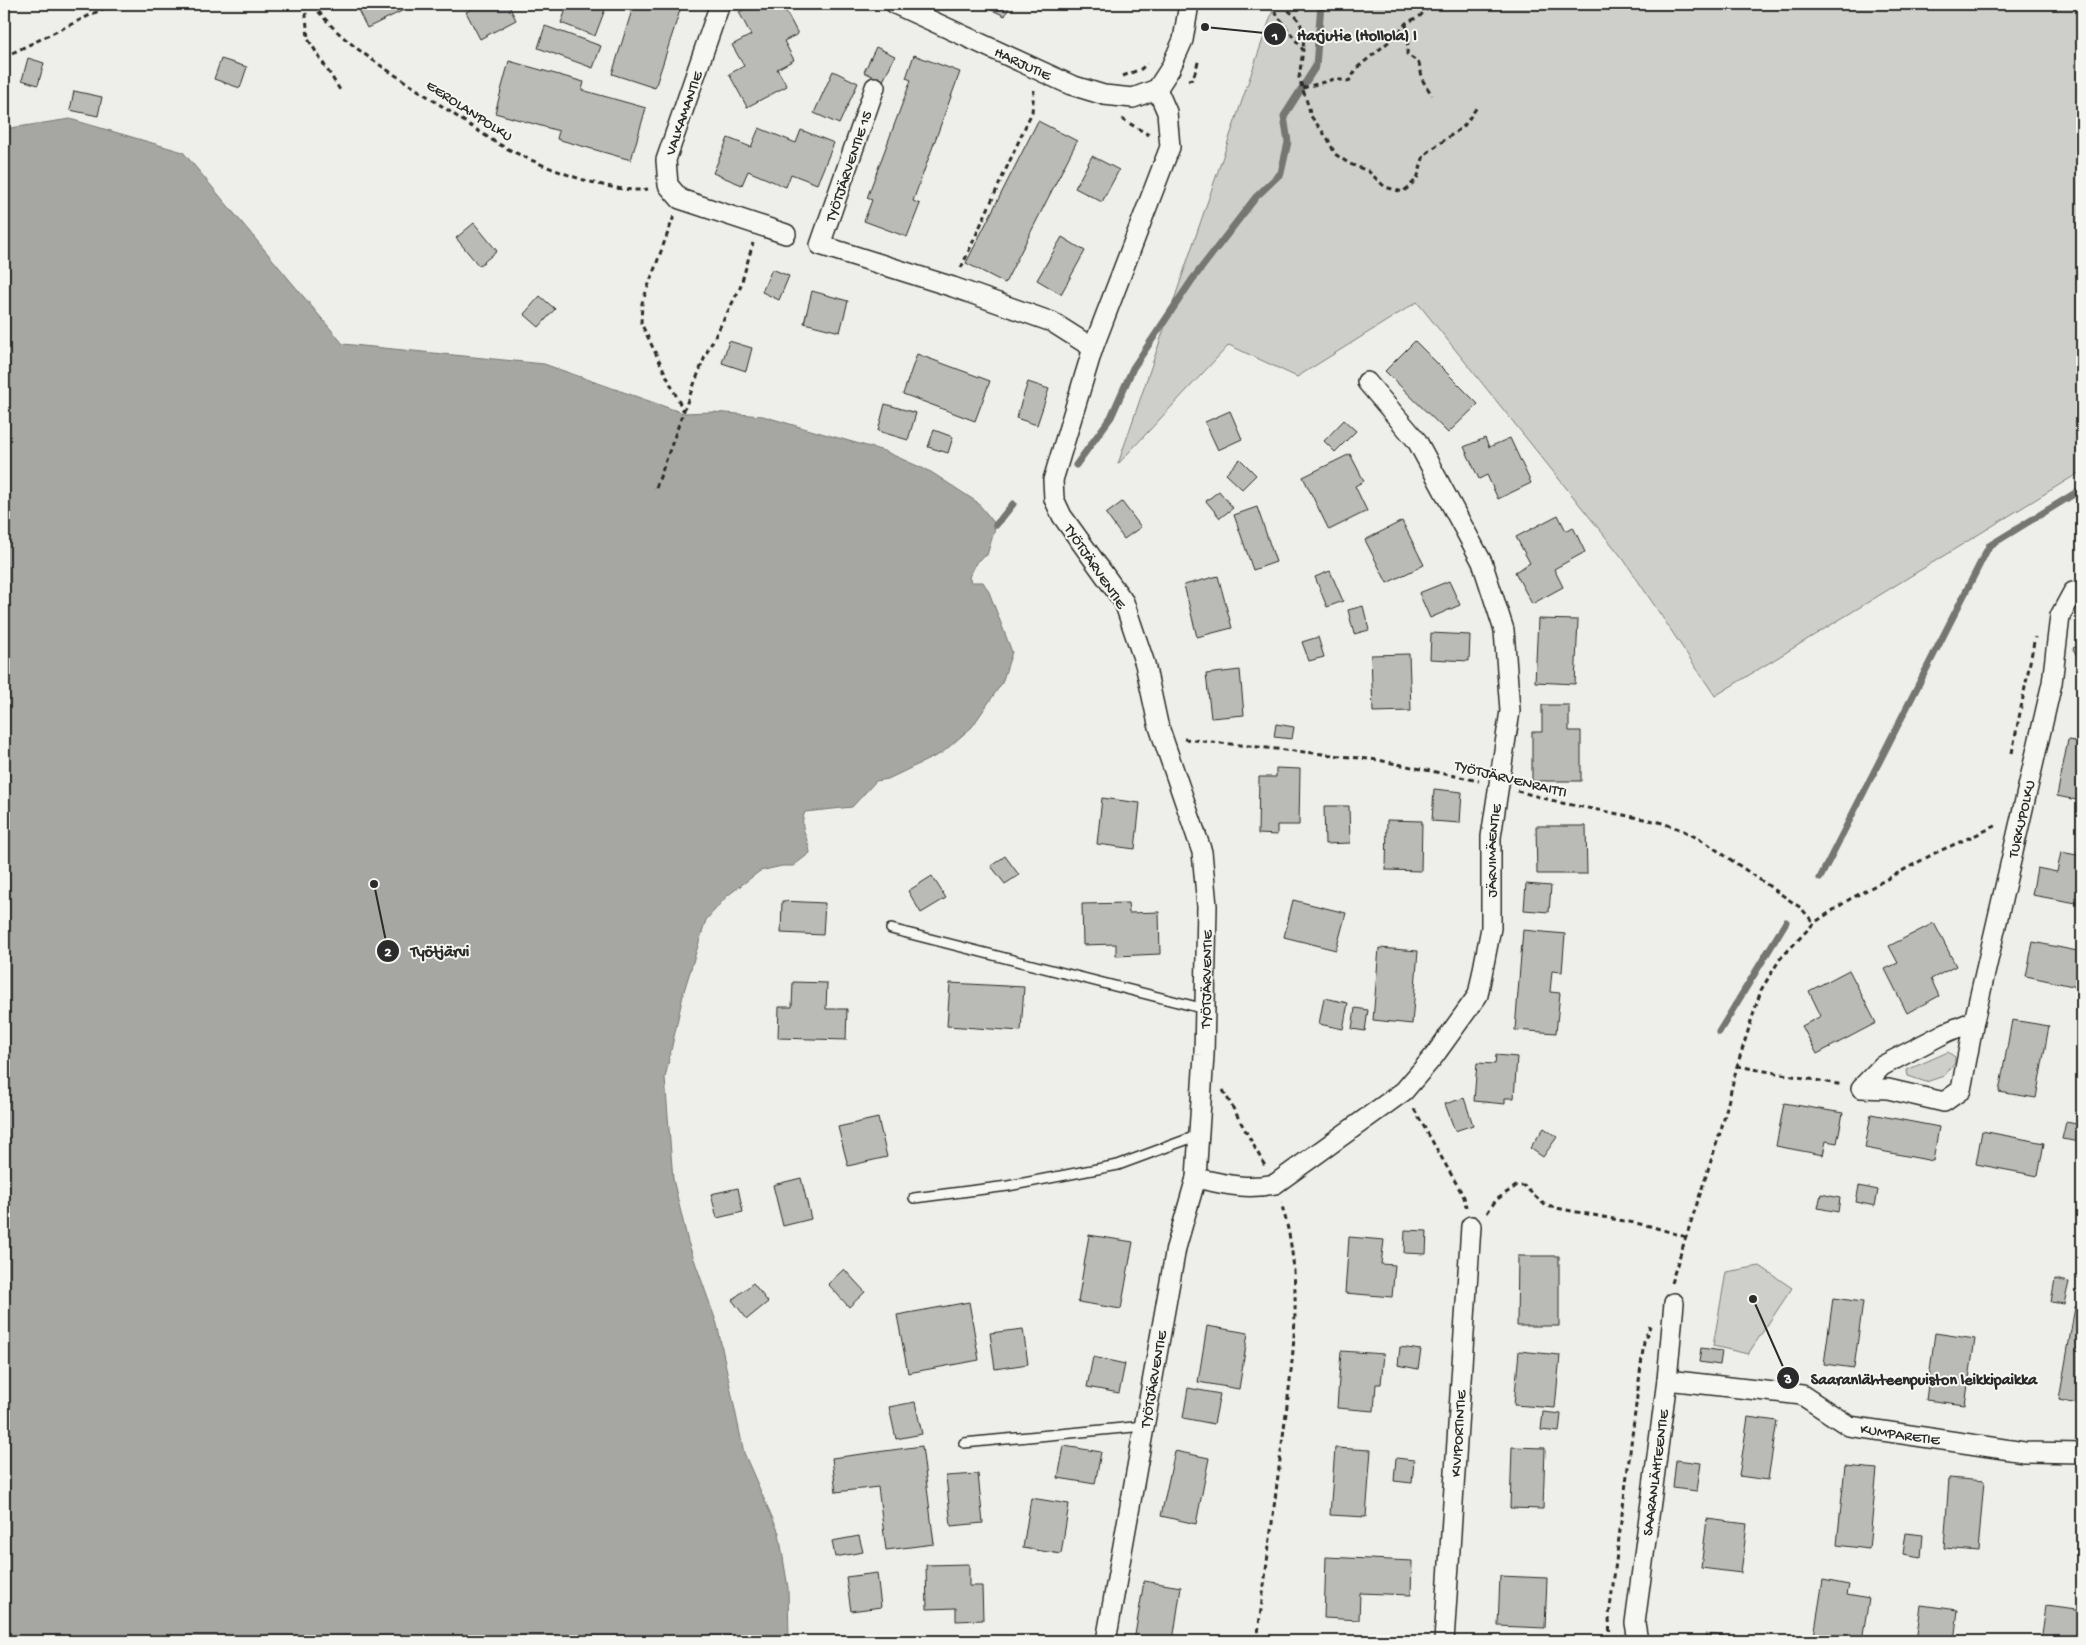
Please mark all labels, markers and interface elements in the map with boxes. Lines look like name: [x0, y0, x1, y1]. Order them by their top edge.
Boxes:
callout: Harjutie (Hollola) I: [1262, 19, 1427, 50]
text: 1: [1271, 28, 1278, 46]
text: Harjutie (Hollola) I: [1297, 28, 1417, 47]
street label: HARJUTIE: [991, 44, 1054, 86]
street label: VALKAMANTIE: [662, 69, 708, 159]
street label: EEROLANPOLKU: [422, 77, 516, 146]
street label: TYÖTJÄRVENTIE 15: [822, 109, 877, 225]
street label: TYÖTJÄRVENTIE: [1059, 520, 1130, 613]
street label: TYÖTJÄRVENRAITTI: [1452, 757, 1569, 803]
street label: TURKUPOLKU: [2005, 778, 2040, 861]
street label: JÄRVIMÄENTIE: [1483, 802, 1507, 897]
street label: TYÖTJÄRVENTIE: [1198, 929, 1218, 1030]
callout: Työtjärvi: [375, 935, 479, 966]
text: 2: [384, 944, 392, 962]
text: Työtjärvi: [409, 944, 470, 963]
street label: TYÖTJÄRVENTIE: [1137, 1329, 1172, 1431]
callout: Saaranlähteenpuiston leikkipaikka: [1776, 1362, 2047, 1393]
text: 3: [1783, 1371, 1792, 1389]
text: Saaranlähteenpuiston leikkipaikka: [1811, 1372, 2038, 1391]
street label: KIVIPORTINTIE: [1448, 1389, 1471, 1478]
street label: SAARANLÄHTEENTIE: [1640, 1408, 1674, 1537]
street label: KUMPARETIE: [1859, 1421, 1942, 1451]

